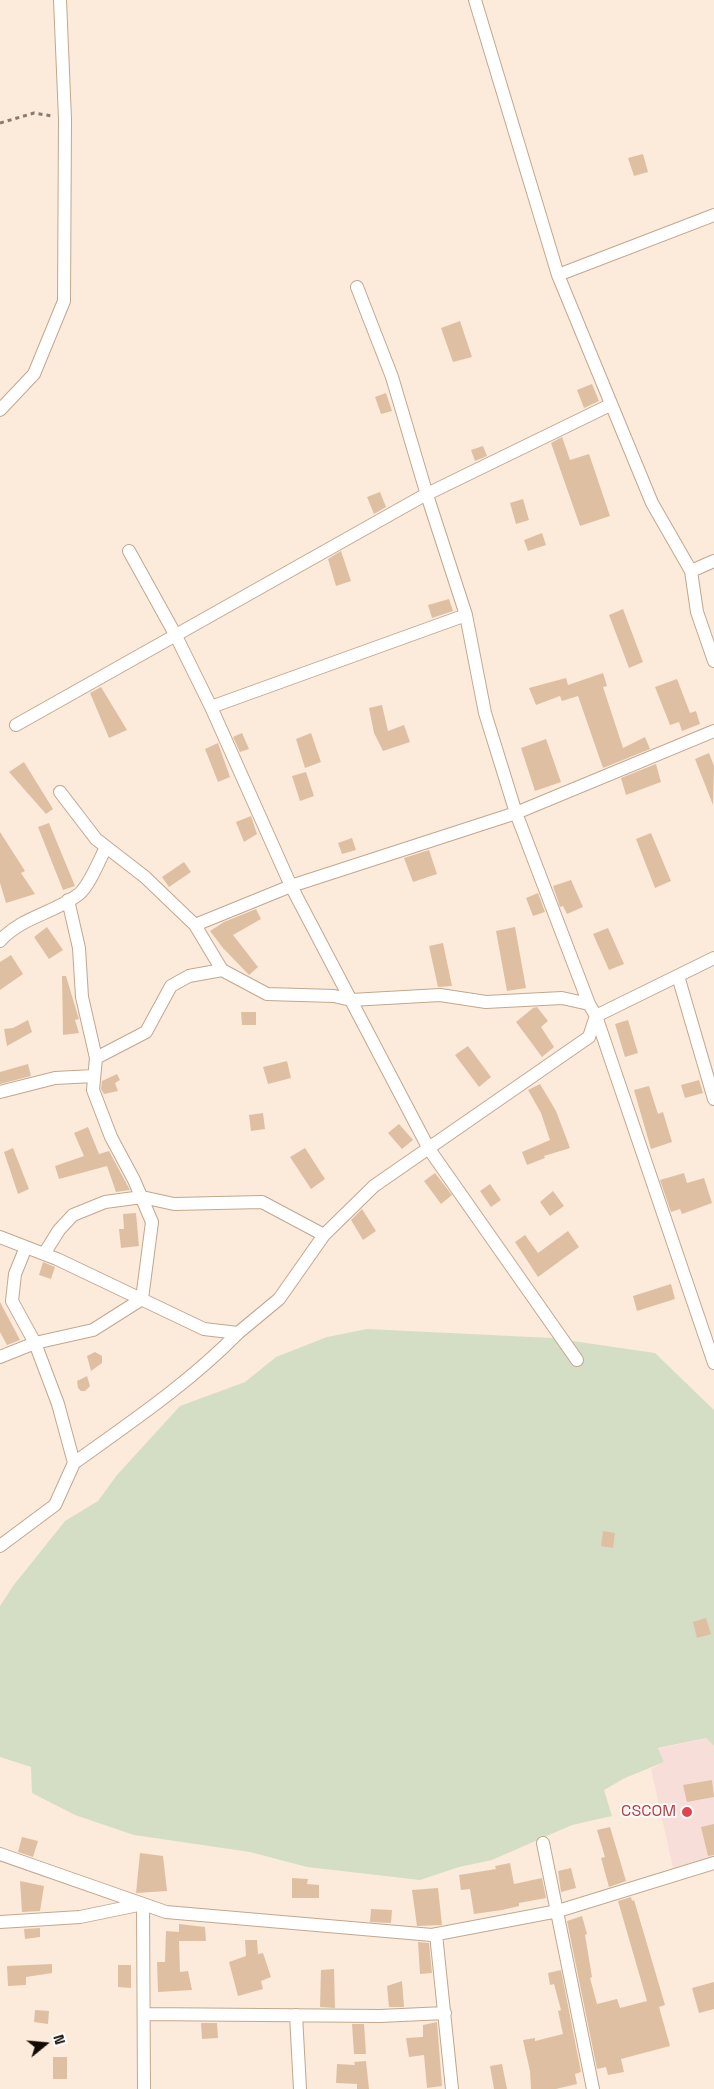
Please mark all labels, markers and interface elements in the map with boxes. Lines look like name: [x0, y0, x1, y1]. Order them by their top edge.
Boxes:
place label: CSCOM: [621, 1802, 676, 1822]
marker: CSCOM: [680, 1805, 694, 1819]
north arrow: [20, 2019, 70, 2069]
text: N: [49, 2032, 69, 2047]

